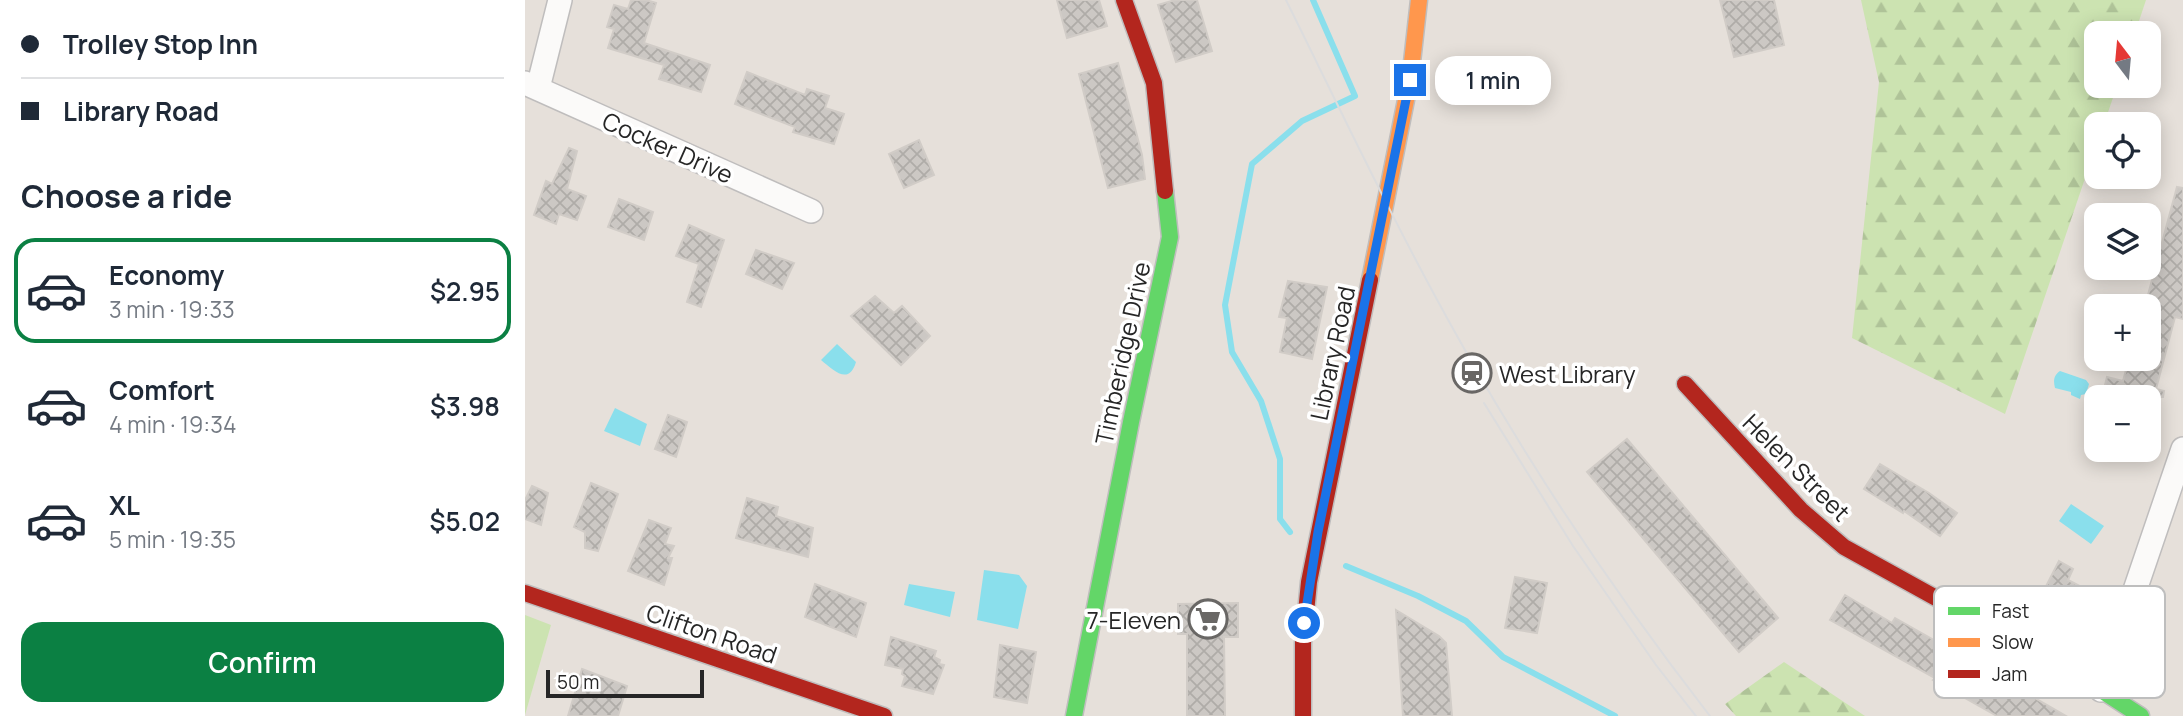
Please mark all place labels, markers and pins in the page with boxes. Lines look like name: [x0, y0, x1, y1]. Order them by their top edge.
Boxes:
station icon: West Library: [1451, 352, 1493, 394]
place label: West Library: [1499, 357, 1636, 390]
supermarket icon: 7-Eleven: [1187, 598, 1229, 640]
place label: 7-Eleven: [1087, 603, 1181, 636]

